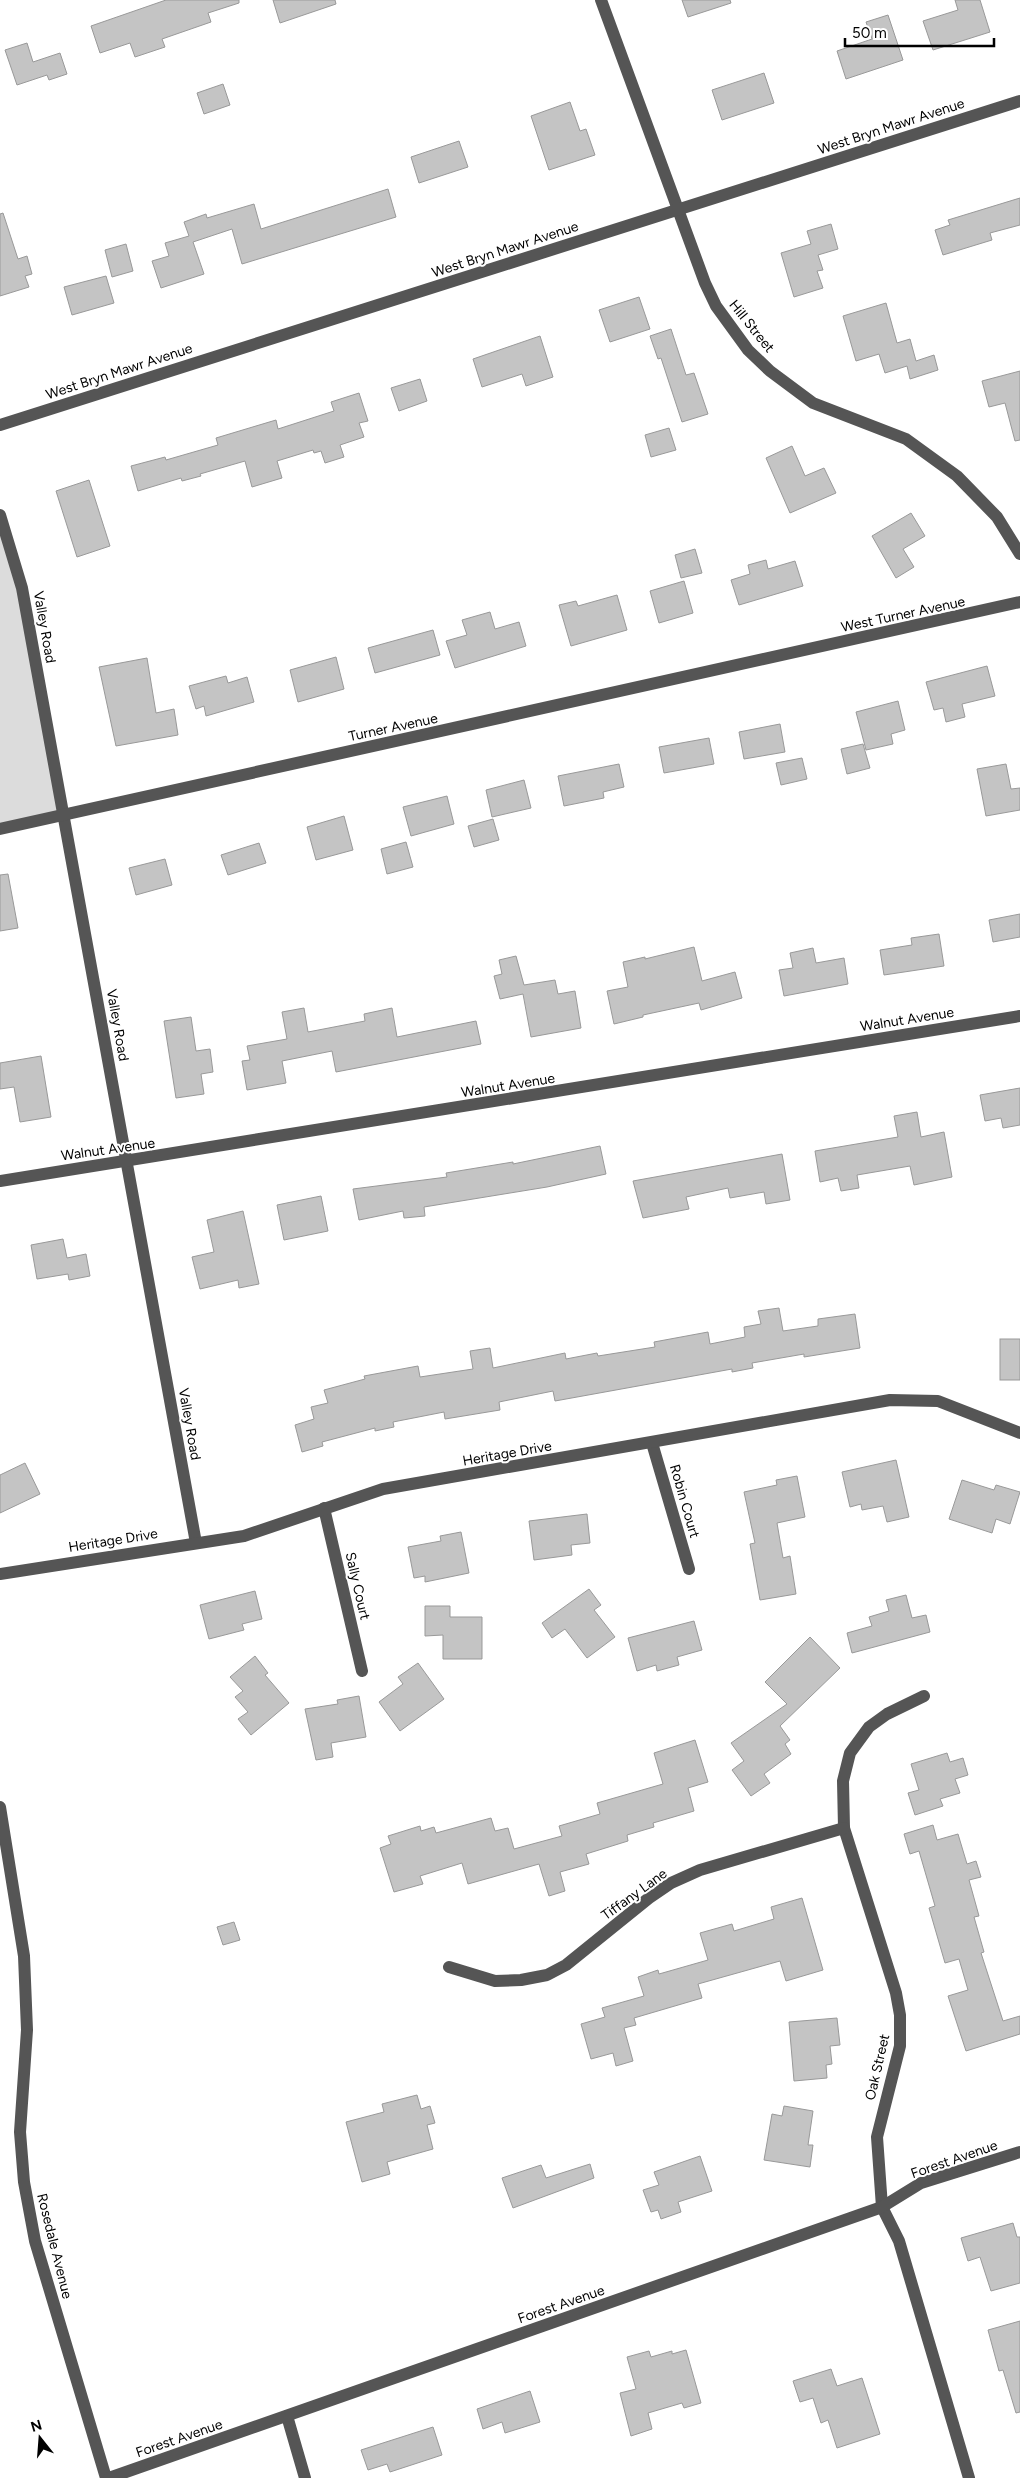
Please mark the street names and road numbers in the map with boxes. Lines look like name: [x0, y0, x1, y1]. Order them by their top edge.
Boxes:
street label: West Bryn Mawr Avenue: [816, 95, 967, 158]
street label: West Bryn Mawr Avenue: [430, 218, 581, 281]
street label: Hill Street: [725, 297, 778, 356]
street label: West Bryn Mawr Avenue: [44, 340, 195, 403]
street label: Valley Road: [30, 590, 59, 664]
street label: West Turner Avenue: [840, 593, 967, 636]
street label: Turner Avenue: [347, 710, 440, 745]
street label: Valley Road: [103, 988, 132, 1062]
street label: Walnut Avenue: [859, 1004, 956, 1035]
street label: Walnut Avenue: [460, 1070, 557, 1101]
street label: Walnut Avenue: [60, 1134, 157, 1165]
street label: Valley Road: [175, 1387, 204, 1461]
street label: Heritage Drive: [461, 1437, 553, 1470]
street label: Robin Court: [666, 1462, 703, 1540]
street label: Heritage Drive: [67, 1525, 159, 1556]
street label: Sally Court: [341, 1551, 374, 1622]
street label: Tiffany Lane: [598, 1865, 671, 1924]
street label: Oak Street: [862, 2032, 893, 2102]
street label: Forest Avenue: [909, 2137, 1000, 2182]
street label: Rosedale Avenue: [33, 2192, 76, 2301]
street label: Forest Avenue: [516, 2282, 607, 2327]
street label: Forest Avenue: [134, 2416, 225, 2461]

